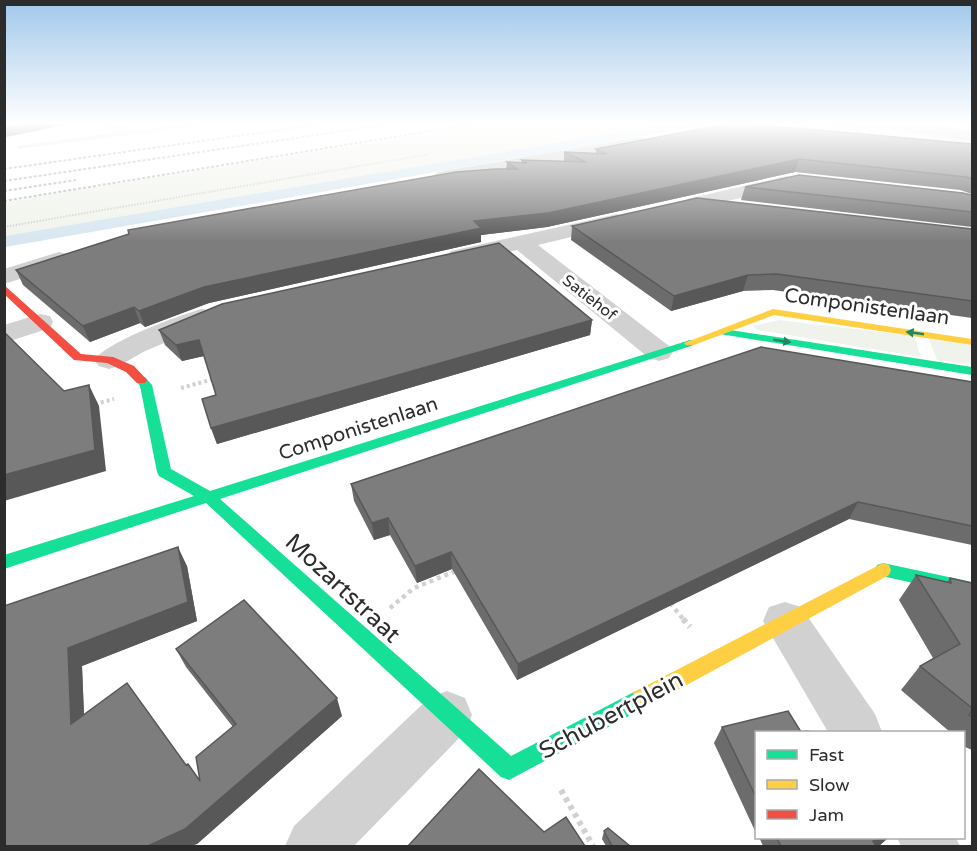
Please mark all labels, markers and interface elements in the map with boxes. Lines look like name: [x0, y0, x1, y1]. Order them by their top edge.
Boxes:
street label: Satiehof: [558, 270, 621, 326]
street label: Componistenlaan: [783, 284, 951, 330]
one-way arrow: [905, 328, 924, 337]
one-way arrow: [772, 337, 791, 346]
street label: Componistenlaan: [276, 392, 441, 466]
street label: Mozartstraat: [279, 528, 406, 649]
street label: Schubertplein: [534, 665, 688, 766]
legend: [755, 731, 965, 839]
text: Fast: [809, 744, 844, 766]
text: Slow: [809, 774, 850, 796]
text: Jam: [809, 804, 844, 826]

